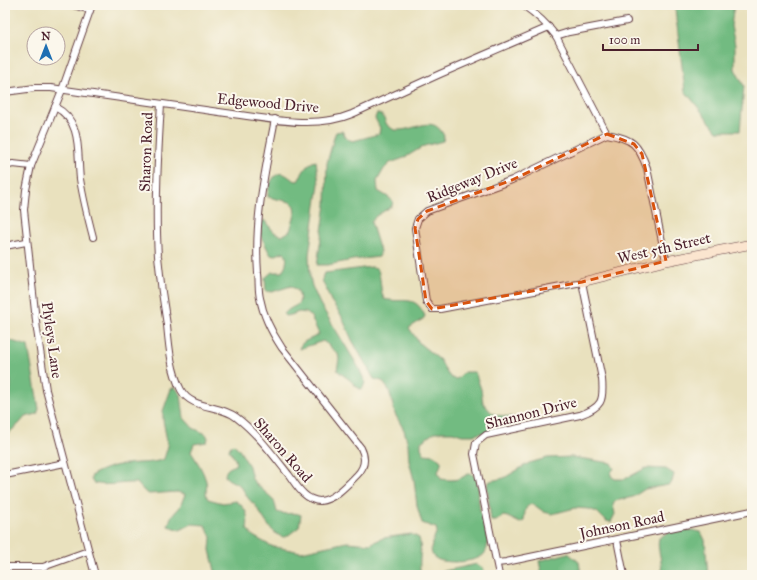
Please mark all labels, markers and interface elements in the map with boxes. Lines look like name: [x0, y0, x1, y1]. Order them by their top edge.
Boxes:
north arrow: [26, 26, 66, 66]
scale bar: [603, 26, 698, 52]
text: N: [41, 30, 51, 43]
text: 100 m: [609, 33, 640, 47]
street label: Edgewood Drive: [216, 90, 320, 116]
street label: Sharon Road: [136, 111, 156, 192]
street label: Ridgeway Drive: [424, 154, 520, 206]
street label: West 5th Street: [616, 228, 713, 267]
street label: Plyleys Lane: [38, 301, 66, 379]
street label: Shannon Drive: [484, 393, 578, 433]
street label: Sharon Road: [250, 414, 316, 486]
street label: Johnson Road: [576, 507, 667, 544]

